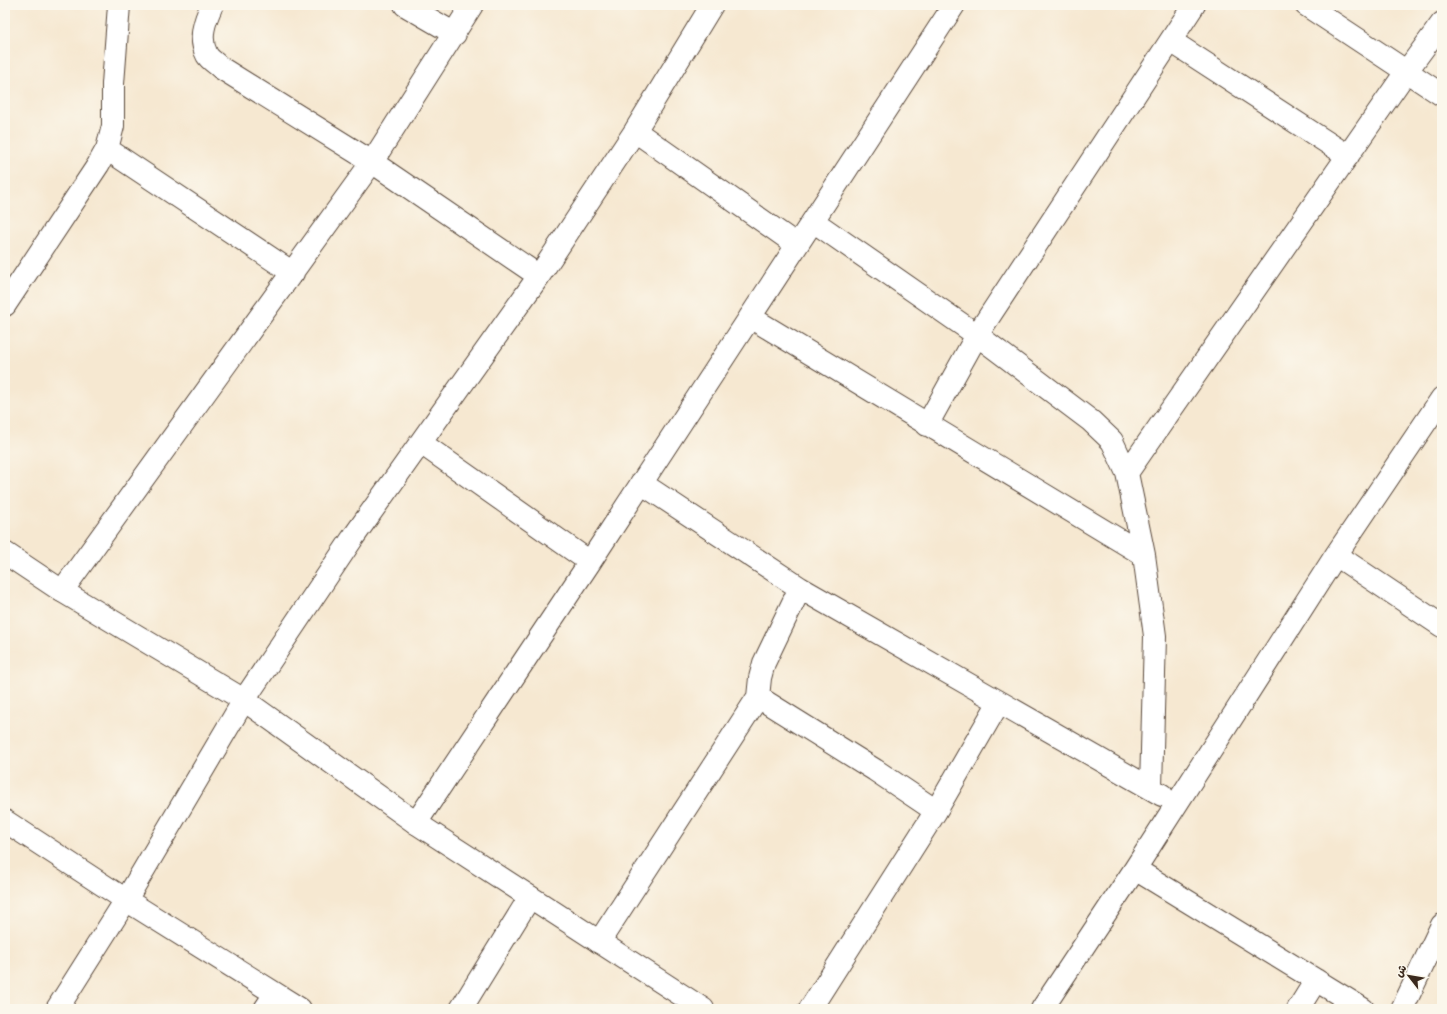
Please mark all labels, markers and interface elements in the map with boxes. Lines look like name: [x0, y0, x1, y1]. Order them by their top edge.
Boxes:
north arrow: [1389, 956, 1429, 996]
text: ش: [1391, 962, 1410, 980]

